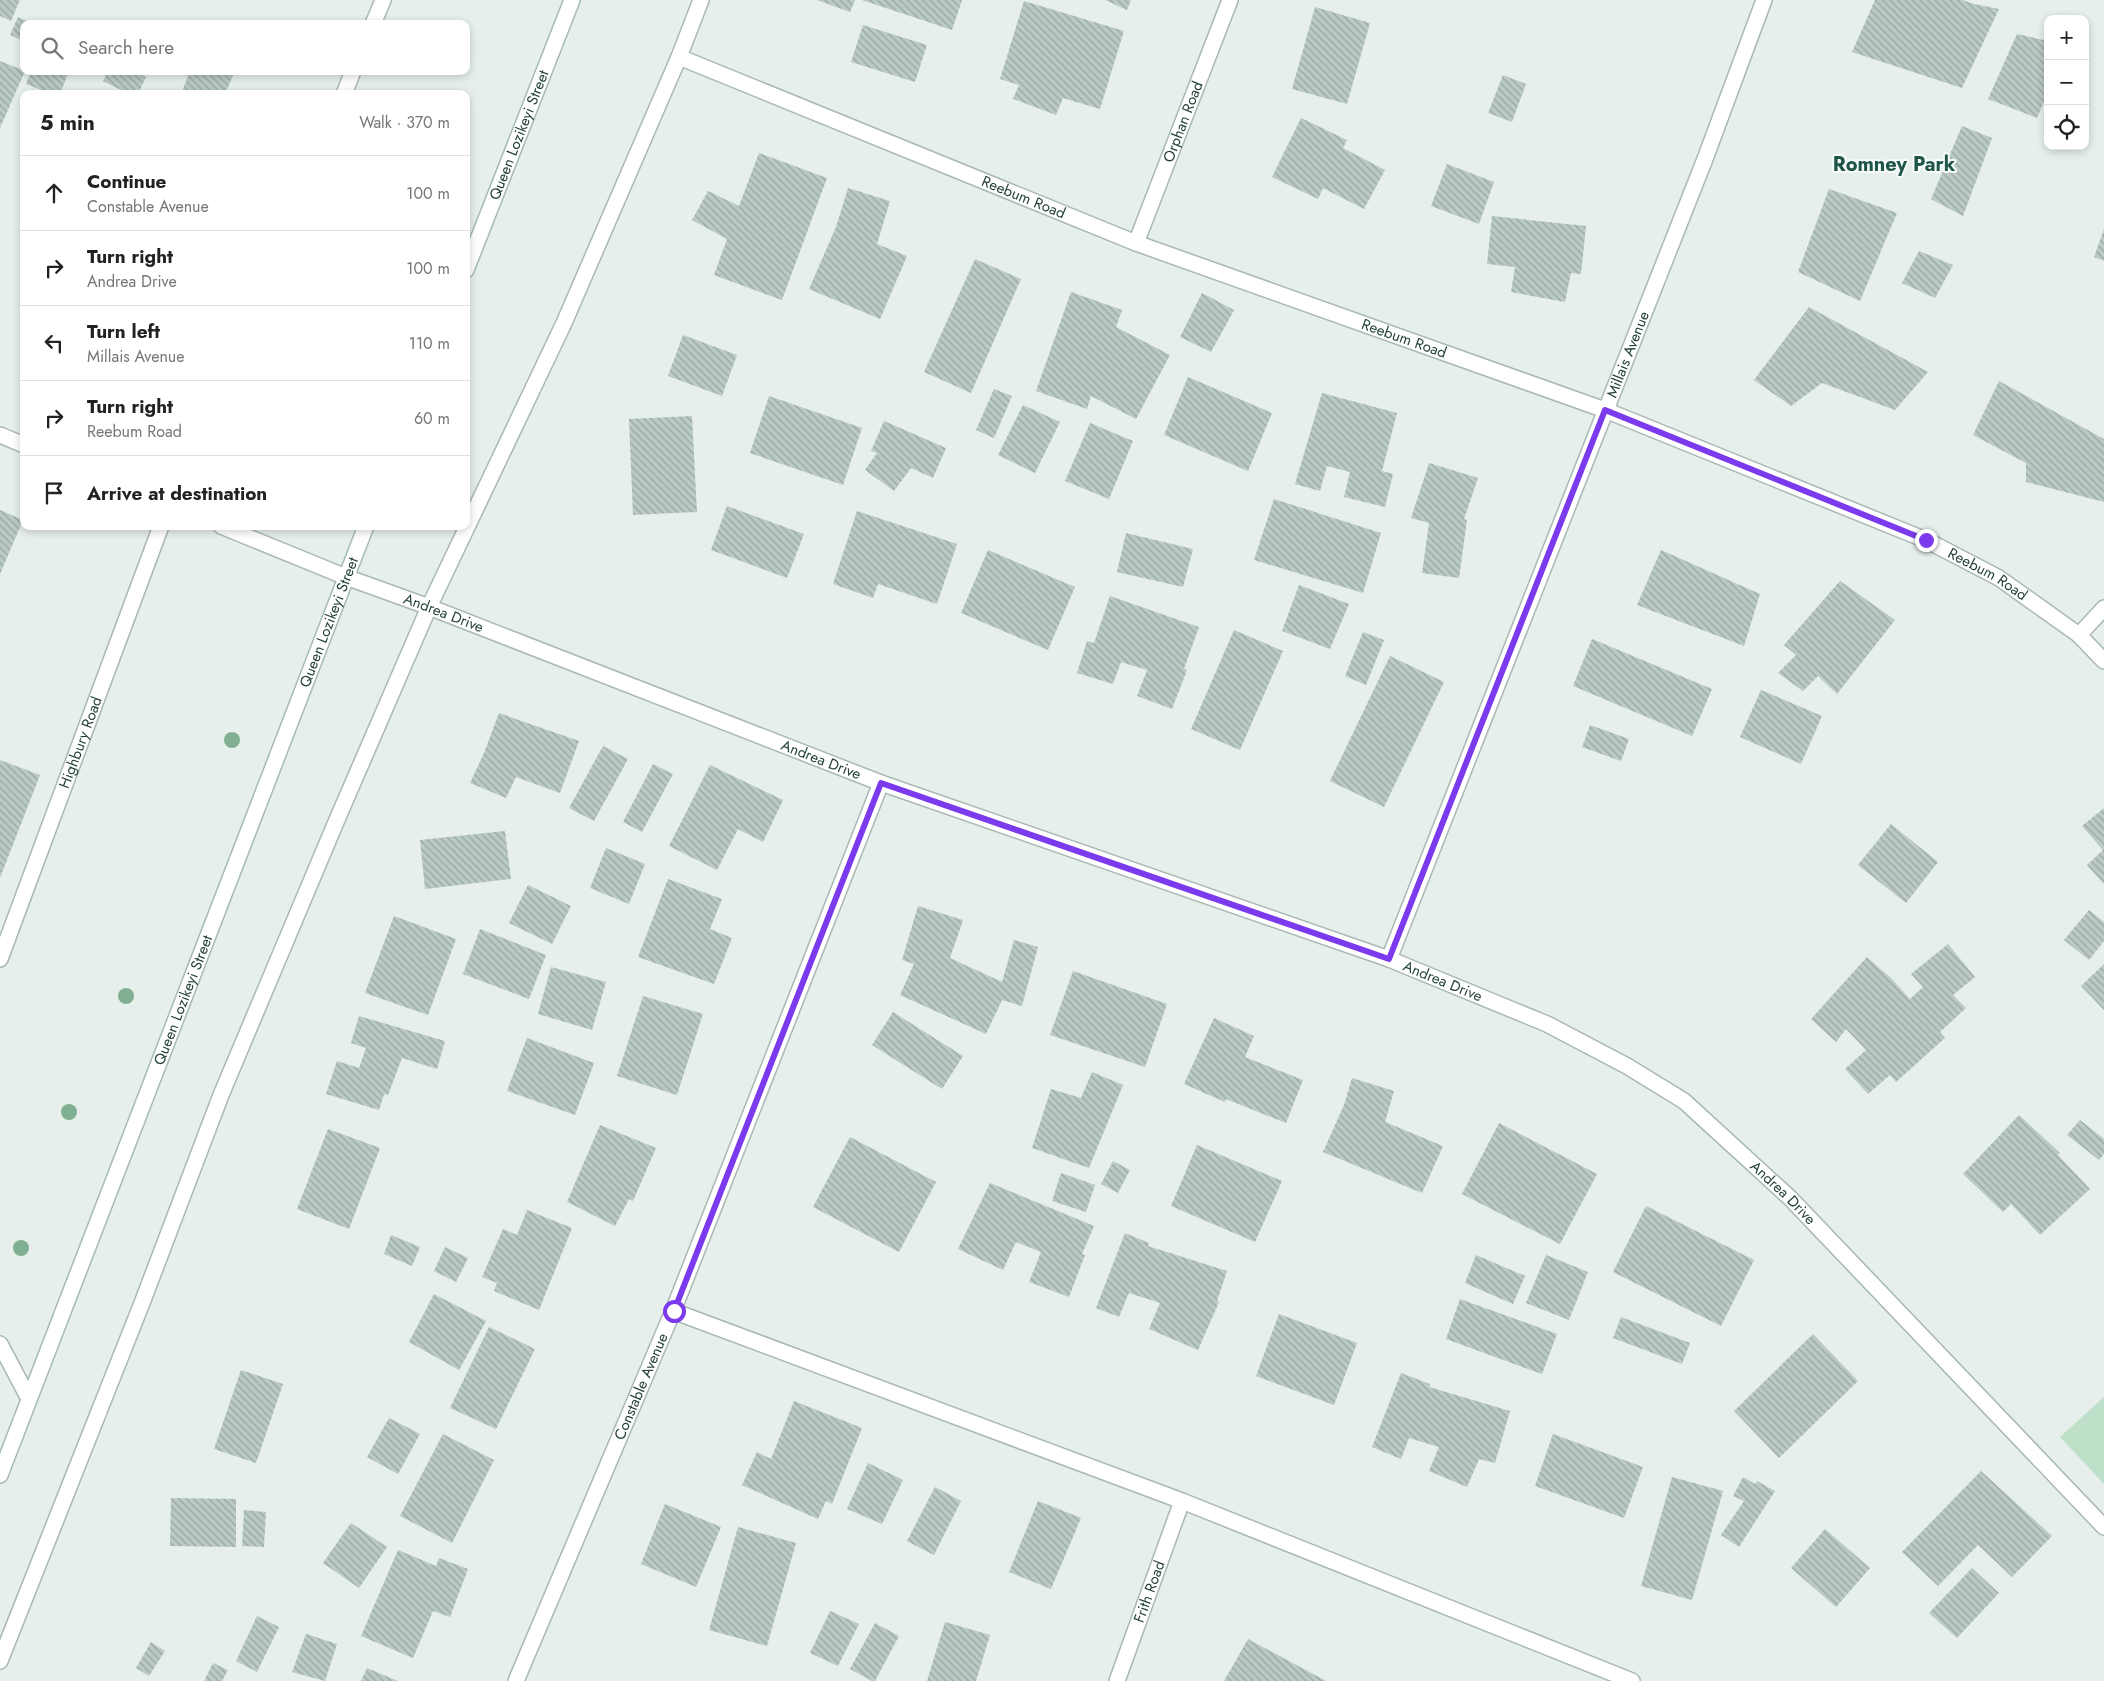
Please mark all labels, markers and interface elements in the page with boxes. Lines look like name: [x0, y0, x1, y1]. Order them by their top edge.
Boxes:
map controls: [2044, 15, 2089, 150]
button: +: [2044, 15, 2089, 60]
search box: [20, 20, 470, 75]
icon: search: [38, 34, 66, 62]
text: Search here: [78, 34, 174, 61]
button: −: [2044, 60, 2089, 105]
street label: Queen Lozikeyi Street: [484, 66, 555, 203]
street label: Orphan Road: [1157, 78, 1209, 166]
button: locate: [2044, 105, 2089, 150]
text: 5 min: [40, 108, 95, 138]
text: Walk · 370 m: [359, 111, 450, 134]
district label: Romney Park: [1833, 150, 1956, 179]
text: Continue: [87, 168, 166, 195]
street label: Reebum Road: [978, 170, 1069, 224]
icon: ahead: [40, 179, 68, 207]
text: 100 m: [406, 182, 450, 205]
text: Constable Avenue: [87, 195, 209, 218]
text: Turn right: [87, 243, 173, 270]
icon: right: [40, 254, 68, 282]
text: 100 m: [406, 257, 450, 280]
text: Andrea Drive: [87, 270, 177, 293]
street label: Millais Avenue: [1601, 308, 1655, 401]
street label: Reebum Road: [1359, 313, 1450, 364]
text: Turn left: [87, 318, 160, 345]
icon: left: [40, 329, 68, 357]
text: 110 m: [409, 332, 450, 355]
text: Millais Avenue: [87, 345, 184, 368]
text: Turn right: [87, 393, 173, 420]
icon: right: [40, 404, 68, 432]
text: 60 m: [414, 407, 450, 430]
text: Reebum Road: [87, 420, 182, 443]
icon: arrive: [40, 479, 68, 507]
text: Arrive at destination: [87, 480, 267, 507]
route end: [1915, 529, 1938, 552]
street label: Reebum Road: [1944, 542, 2032, 606]
street label: Queen Lozikeyi Street: [294, 554, 364, 691]
street label: Andrea Drive: [400, 588, 487, 638]
street label: Highbury Road: [53, 693, 108, 792]
street label: Andrea Drive: [778, 734, 865, 785]
street label: Queen Lozikeyi Street: [148, 931, 218, 1068]
street label: Andrea Drive: [1400, 955, 1486, 1007]
street label: Andrea Drive: [1745, 1156, 1821, 1230]
route start: [663, 1300, 686, 1323]
street label: Constable Avenue: [609, 1329, 674, 1443]
street label: Frith Road: [1128, 1557, 1171, 1626]

